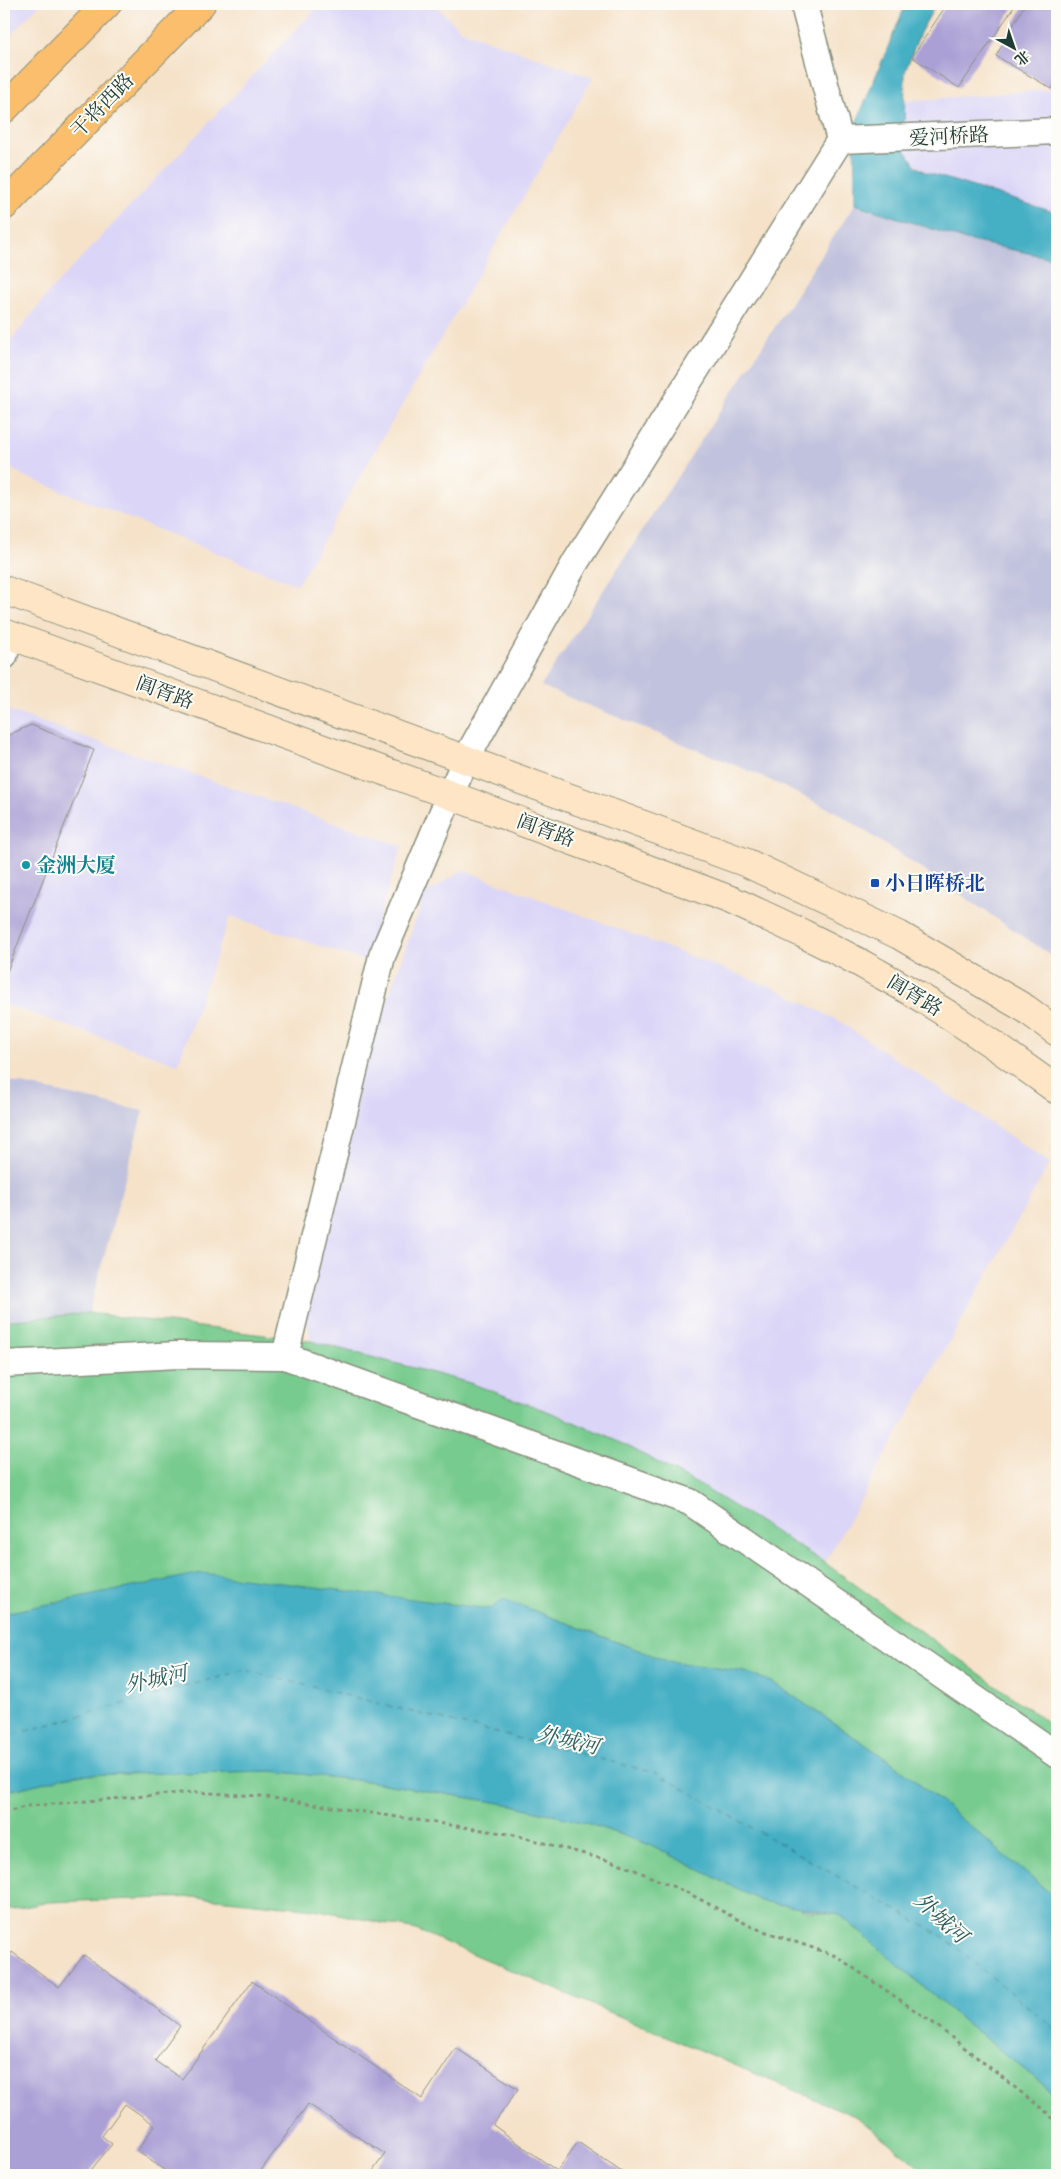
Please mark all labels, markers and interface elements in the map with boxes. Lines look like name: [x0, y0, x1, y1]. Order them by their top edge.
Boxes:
north arrow: [988, 22, 1038, 72]
text: 北: [1011, 46, 1034, 70]
street label: 干将西路: [63, 66, 140, 143]
street label: 爱河桥路: [908, 119, 990, 152]
street label: 阊胥路: [132, 668, 198, 715]
street label: 阊胥路: [513, 806, 579, 853]
place label: 金洲大厦: [36, 850, 116, 879]
marker: 金洲大厦: [20, 859, 32, 871]
place label: 小日晖桥北: [885, 868, 985, 897]
marker: 小日晖桥北: [869, 877, 881, 889]
street label: 阊胥路: [882, 967, 948, 1022]
water label: 外城河: [122, 1656, 194, 1700]
water label: 外城河: [534, 1717, 606, 1763]
water label: 外城河: [908, 1885, 978, 1953]

